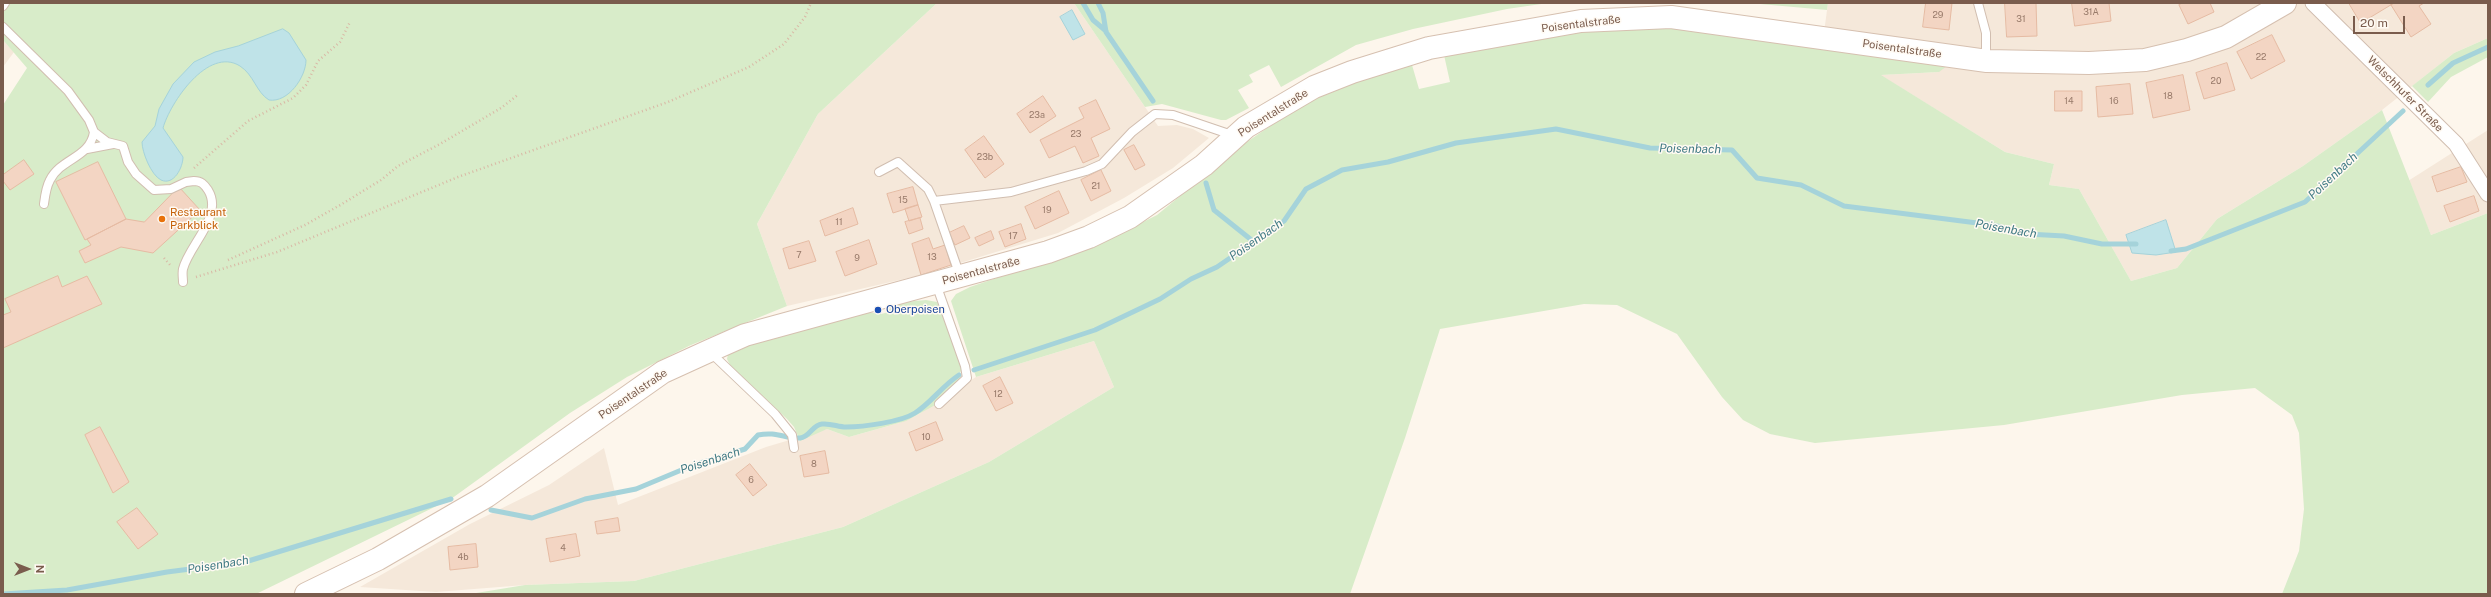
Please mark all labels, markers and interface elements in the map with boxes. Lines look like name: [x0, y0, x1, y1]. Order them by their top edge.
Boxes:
house number: 31A: [2083, 7, 2099, 17]
scale bar: [2355, 8, 2407, 34]
house number: 29: [1933, 10, 1943, 20]
street label: Poisentalstraße: [1541, 13, 1621, 35]
house number: 31: [2016, 14, 2026, 24]
text: 20 m: [2360, 16, 2388, 30]
street label: Poisentalstraße: [1862, 37, 1942, 61]
house number: 22: [2256, 52, 2266, 62]
street label: Welschhufer Straße: [2364, 53, 2446, 135]
house number: 20: [2211, 76, 2221, 86]
street label: Poisentalstraße: [1236, 86, 1310, 140]
house number: 18: [2163, 91, 2173, 101]
house number: 14: [2064, 96, 2074, 106]
house number: 16: [2109, 96, 2119, 106]
house number: 23a: [1029, 110, 1045, 120]
house number: 23: [1070, 129, 1082, 139]
water label: Poisenbach: [1659, 141, 1721, 157]
water label: Poisenbach: [2305, 150, 2361, 202]
house number: 23b: [977, 152, 993, 162]
house number: 21: [1091, 181, 1101, 191]
house number: 15: [898, 195, 908, 205]
house number: 19: [1042, 205, 1052, 215]
place label: Restaurant Parkblick: [170, 206, 226, 232]
marker: Restaurant Parkblick: [157, 214, 167, 224]
water label: Poisenbach: [1226, 216, 1286, 264]
house number: 11: [835, 217, 843, 227]
water label: Poisenbach: [1974, 217, 2038, 241]
house number: 17: [1008, 231, 1018, 241]
house number: 7: [796, 250, 802, 260]
house number: 13: [927, 252, 937, 262]
house number: 9: [854, 253, 860, 263]
street label: Poisentalstraße: [941, 254, 1021, 288]
place label: Oberpoisen: [886, 303, 945, 317]
marker: Oberpoisen: [873, 305, 883, 315]
street label: Poisentalstraße: [596, 366, 670, 422]
house number: 12: [993, 389, 1003, 399]
house number: 10: [921, 432, 931, 442]
water label: Poisenbach: [678, 445, 742, 477]
house number: 8: [811, 459, 817, 469]
house number: 6: [748, 475, 754, 485]
house number: 4: [560, 543, 566, 553]
north arrow: [8, 549, 48, 589]
house number: 4b: [457, 552, 469, 562]
water label: Poisenbach: [186, 553, 250, 577]
text: N: [34, 565, 46, 573]

